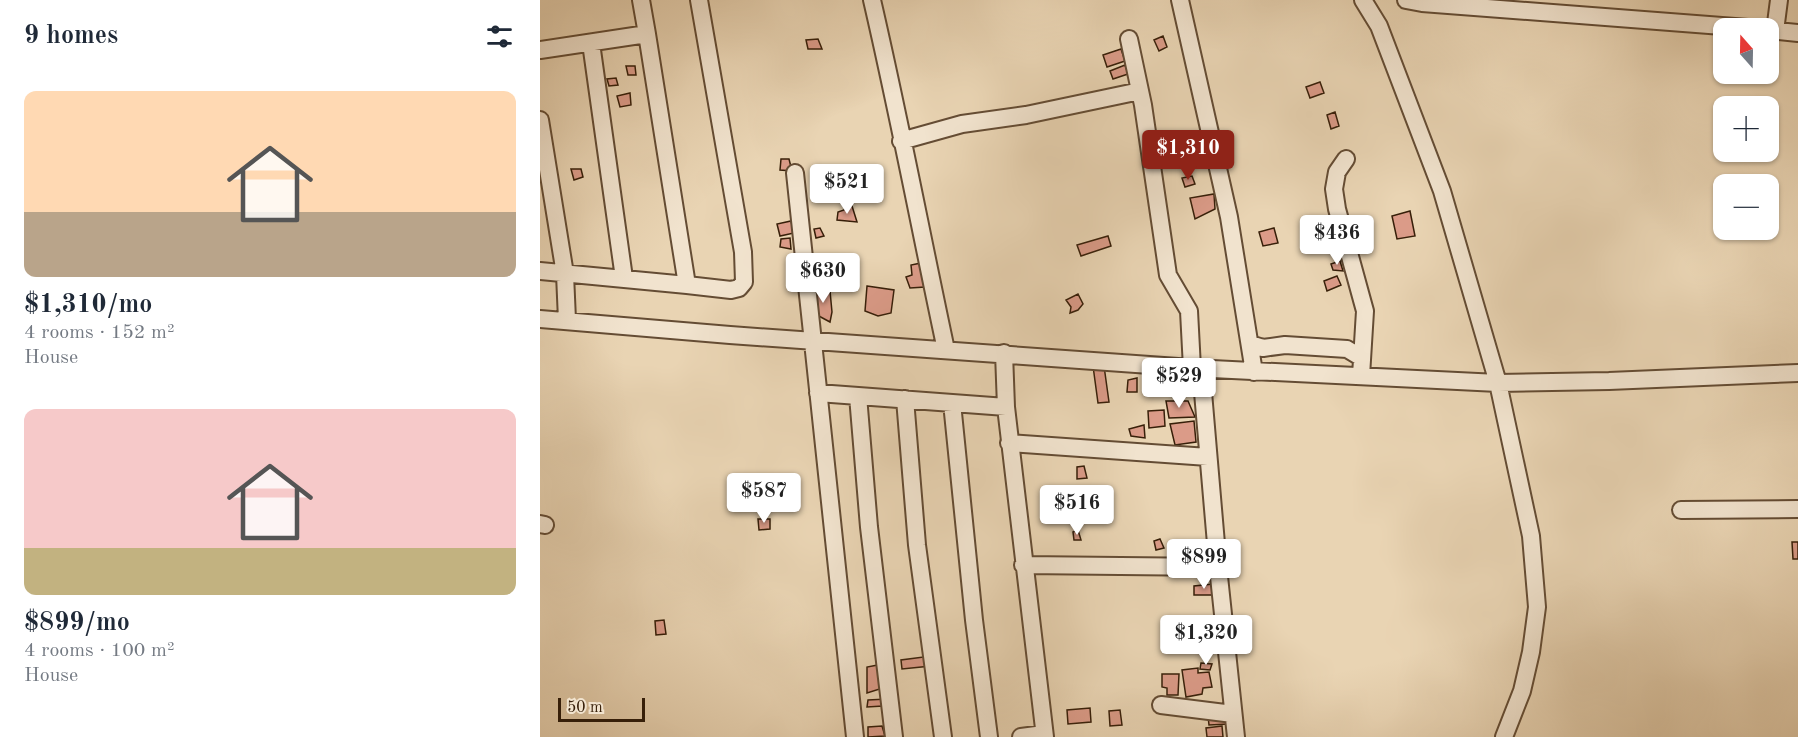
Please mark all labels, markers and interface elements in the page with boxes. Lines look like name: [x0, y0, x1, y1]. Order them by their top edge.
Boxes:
north arrow: [1713, 18, 1779, 84]
map controls: [1713, 18, 1779, 240]
icon: filters: [483, 20, 516, 53]
text: 9 homes: [24, 23, 118, 49]
button: +: [1713, 96, 1779, 162]
icon: home: [216, 130, 324, 238]
pin: $1,310: [1139, 130, 1237, 181]
text: $1,310: [1156, 139, 1220, 159]
pin: $521: [811, 164, 883, 215]
text: $521: [824, 173, 870, 193]
button: −: [1713, 174, 1779, 240]
pin: $436: [1301, 215, 1373, 266]
text: $436: [1314, 224, 1360, 244]
pin: $630: [787, 253, 859, 304]
text: $630: [800, 262, 846, 282]
text: $1,310/mo: [24, 292, 152, 318]
text: 4 rooms · 152 m²: [24, 323, 174, 343]
text: House: [24, 348, 78, 368]
pin: $529: [1143, 358, 1215, 409]
text: $529: [1156, 367, 1202, 387]
icon: home: [216, 448, 324, 556]
pin: $587: [728, 473, 800, 524]
text: $587: [741, 482, 787, 502]
pin: $516: [1041, 485, 1113, 536]
text: $516: [1054, 494, 1100, 514]
pin: $899: [1168, 539, 1240, 590]
text: $899: [1181, 548, 1227, 568]
text: $899/mo: [24, 610, 130, 636]
pin: $1,320: [1157, 615, 1255, 666]
text: $1,320: [1174, 624, 1238, 644]
text: 4 rooms · 100 m²: [24, 641, 174, 661]
text: House: [24, 666, 78, 686]
scale bar: [558, 695, 645, 722]
text: 50 m: [567, 700, 603, 716]

